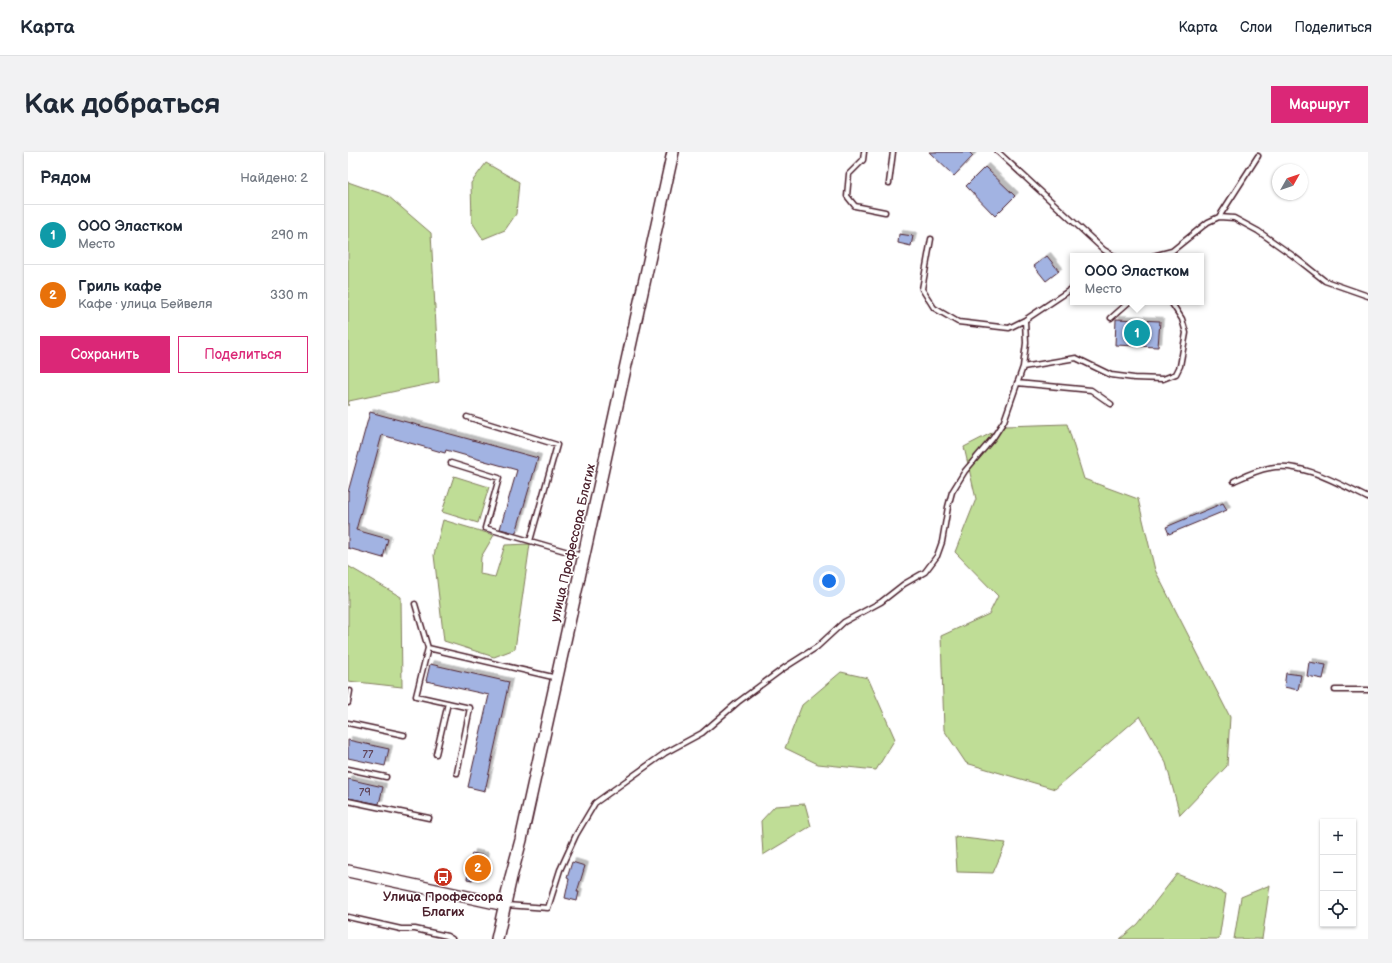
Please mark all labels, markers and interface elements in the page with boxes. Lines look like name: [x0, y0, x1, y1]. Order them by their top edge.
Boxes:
text: Карта: [20, 16, 74, 39]
text: Карта: [1178, 19, 1218, 36]
text: Слои: [1240, 19, 1272, 36]
text: Поделиться: [1294, 19, 1372, 36]
button: Маршрут: [1271, 86, 1368, 123]
text: Как добраться: [24, 88, 221, 121]
north arrow: [1272, 164, 1308, 200]
text: Рядом: [40, 168, 91, 188]
text: Найдено: 2: [240, 170, 308, 186]
text: ООО Эластком: [78, 217, 183, 236]
text: 1: [50, 227, 56, 243]
text: 290 m: [271, 227, 308, 243]
text: Место: [78, 236, 115, 252]
popup: [1070, 253, 1204, 305]
text: ООО Эластком: [1085, 262, 1189, 281]
text: Гриль кафе: [78, 277, 162, 296]
text: Место: [1085, 281, 1122, 297]
text: 2: [49, 287, 57, 303]
text: 330 m: [270, 287, 308, 303]
text: Кафе · улица Бейвеля: [78, 296, 212, 312]
pin: 1: [1124, 318, 1150, 348]
button: Сохранить: [40, 336, 170, 373]
button: Поделиться: [178, 336, 308, 373]
street label: улица Профессора Благих: [547, 462, 599, 624]
your location: [819, 571, 839, 591]
house number: 77: [363, 748, 374, 761]
house number: 79: [359, 786, 371, 799]
map controls: [1320, 819, 1356, 927]
button: +: [1320, 819, 1356, 855]
pin: 2: [465, 853, 491, 883]
button: −: [1320, 855, 1356, 891]
bus stop icon: Улица Профессора Благих: [432, 866, 454, 888]
place label: Улица Профессора Благих: [383, 889, 504, 920]
button: locate: [1320, 891, 1356, 927]

